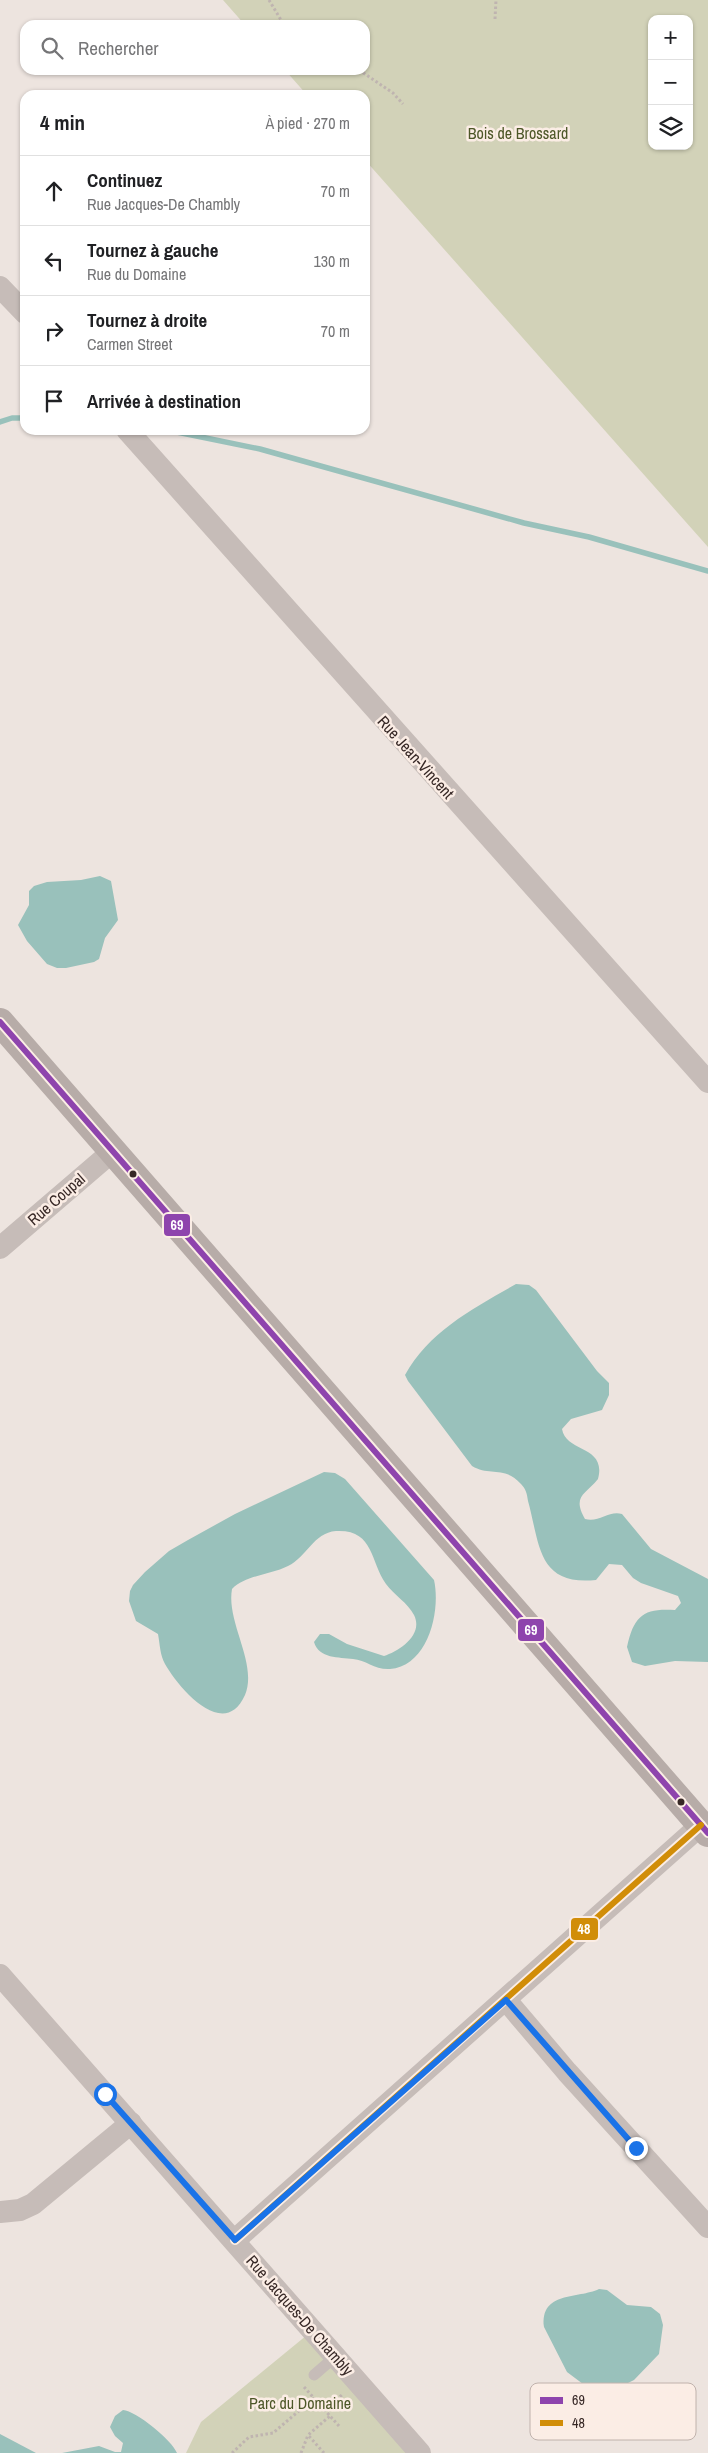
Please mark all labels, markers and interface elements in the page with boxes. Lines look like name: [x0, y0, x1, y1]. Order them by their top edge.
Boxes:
map controls: [648, 15, 693, 150]
button: +: [648, 15, 693, 60]
search box: [20, 20, 370, 75]
icon: search: [38, 34, 66, 62]
text: Rechercher: [78, 35, 159, 61]
button: −: [648, 60, 693, 105]
button: layers: [648, 105, 693, 150]
text: 4 min: [40, 108, 85, 137]
text: À pied · 270 m: [265, 112, 350, 134]
park label: Bois de Brossard: [468, 122, 568, 144]
text: Continuez: [87, 167, 162, 193]
icon: ahead: [40, 177, 68, 205]
text: 70 m: [321, 180, 350, 202]
text: Rue Jacques-De Chambly: [87, 193, 240, 215]
text: Tournez à gauche: [87, 237, 218, 263]
icon: left: [40, 247, 68, 275]
text: 130 m: [314, 250, 350, 272]
text: Rue du Domaine: [87, 263, 186, 285]
text: Tournez à droite: [87, 307, 207, 333]
icon: right: [40, 317, 68, 345]
text: 70 m: [321, 320, 350, 342]
text: Carmen Street: [87, 333, 172, 355]
icon: arrive: [40, 387, 68, 415]
text: Arrivée à destination: [87, 388, 241, 414]
street label: Rue Jean-Vincent: [373, 711, 459, 804]
street label: Rue Coupal: [23, 1168, 89, 1230]
unlabelled marker: [128, 1169, 138, 1179]
line badge: 69: [163, 1213, 191, 1237]
text: 69: [171, 1216, 183, 1234]
line badge: 69: [517, 1618, 545, 1642]
text: 69: [525, 1621, 537, 1639]
unlabelled marker: [676, 1797, 686, 1807]
line badge: 48: [570, 1917, 599, 1941]
text: 48: [578, 1920, 590, 1938]
route start: [94, 2083, 117, 2106]
route end: [625, 2137, 648, 2160]
street label: Rue Jacques-De Chambly: [241, 2250, 359, 2380]
legend: [530, 2383, 696, 2440]
text: 69: [572, 2391, 585, 2409]
park label: Parc du Domaine: [249, 2392, 351, 2414]
text: 48: [572, 2414, 585, 2432]

